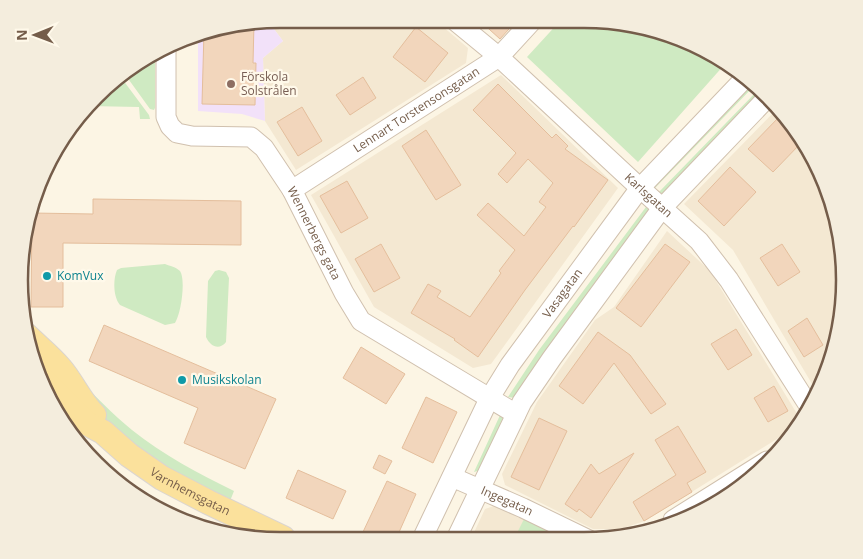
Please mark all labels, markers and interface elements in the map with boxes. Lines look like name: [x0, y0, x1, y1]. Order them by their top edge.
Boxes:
north arrow: [10, 10, 60, 60]
text: N: [12, 29, 31, 41]
street label: Lennart Torstensonsgatan: [350, 63, 483, 156]
place label: Förskola Solstrålen: [241, 68, 297, 99]
marker: Förskola Solstrålen: [225, 78, 237, 90]
street label: Karlsgatan: [621, 169, 676, 221]
street label: Wennerbergs gata: [284, 183, 345, 283]
street label: Vasagatan: [538, 265, 586, 321]
place label: KomVux: [57, 267, 104, 284]
marker: KomVux: [41, 270, 53, 282]
place label: Musikskolan: [192, 371, 262, 388]
marker: Musikskolan: [176, 374, 188, 386]
street label: Varnhemsgatan: [147, 463, 233, 519]
street label: Ingegatan: [478, 482, 536, 520]

